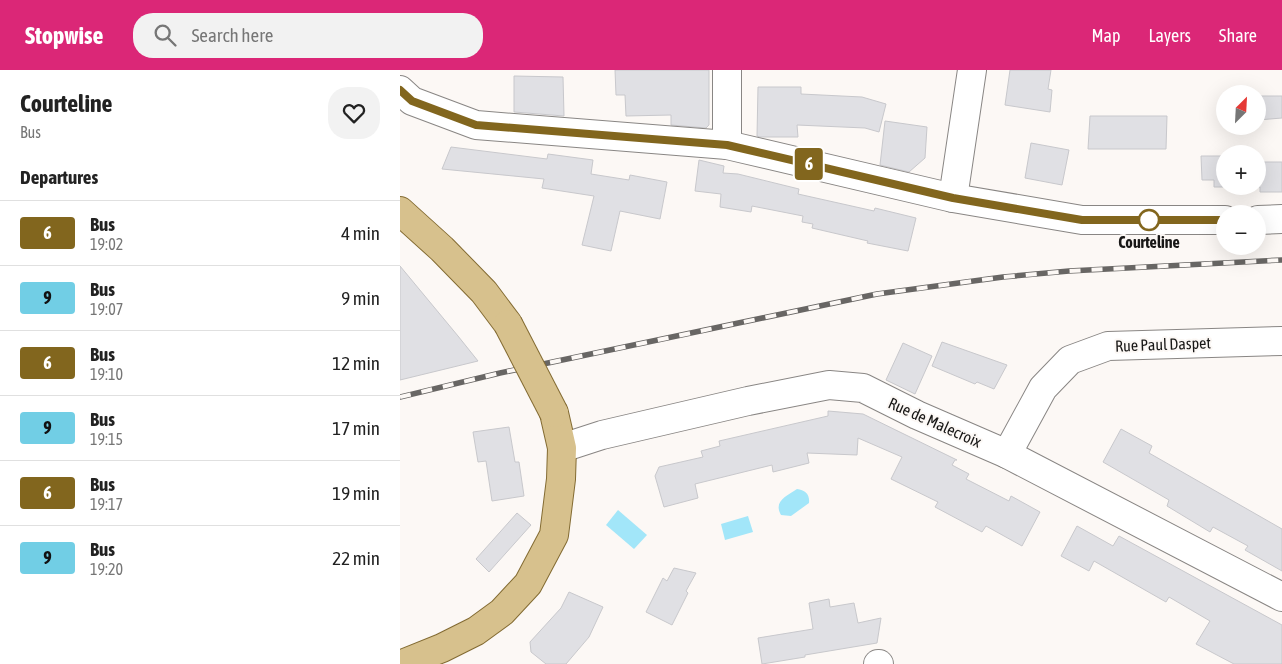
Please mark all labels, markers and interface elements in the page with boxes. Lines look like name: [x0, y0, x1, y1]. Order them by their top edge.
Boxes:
search box: [133, 13, 483, 58]
icon: search: [151, 21, 179, 49]
text: Stopwise: [25, 22, 103, 49]
text: Search here: [191, 24, 273, 46]
text: Map: [1091, 25, 1120, 46]
text: Layers: [1148, 25, 1191, 46]
text: Share: [1219, 25, 1257, 46]
north arrow: [1216, 85, 1266, 135]
map controls: [1216, 85, 1266, 255]
button: heart: [328, 87, 380, 139]
text: Courteline: [20, 90, 113, 117]
text: Bus: [20, 123, 41, 141]
button: +: [1216, 145, 1266, 195]
line badge: 6: [793, 148, 825, 180]
text: 6: [805, 153, 813, 174]
text: Departures: [20, 166, 98, 188]
button: −: [1216, 205, 1266, 255]
marker: Courteline: [1138, 209, 1160, 231]
text: Bus: [90, 213, 115, 235]
text: 6: [43, 222, 52, 243]
text: 4 min: [341, 222, 380, 244]
place label: Courteline: [1118, 233, 1180, 251]
text: 19:02: [90, 235, 123, 253]
text: Bus: [90, 278, 115, 300]
text: 9: [43, 287, 52, 308]
text: 9 min: [341, 287, 380, 309]
text: 19:07: [90, 300, 123, 318]
street label: Rue Paul Daspet: [1115, 333, 1212, 356]
text: Bus: [90, 343, 115, 365]
text: 6: [43, 352, 52, 373]
text: 12 min: [332, 352, 380, 374]
text: 19:10: [90, 365, 123, 383]
street label: Rue de Malecroix: [886, 393, 985, 451]
text: Bus: [90, 408, 115, 430]
text: 9: [43, 417, 52, 438]
text: 17 min: [332, 417, 380, 439]
text: 19:15: [90, 430, 123, 448]
text: Bus: [90, 473, 115, 495]
text: 6: [43, 482, 52, 503]
text: 19 min: [332, 482, 380, 504]
text: 19:17: [90, 495, 123, 513]
text: Bus: [90, 538, 115, 560]
text: 9: [43, 547, 52, 568]
text: 22 min: [332, 547, 380, 569]
text: 19:20: [90, 560, 123, 578]

